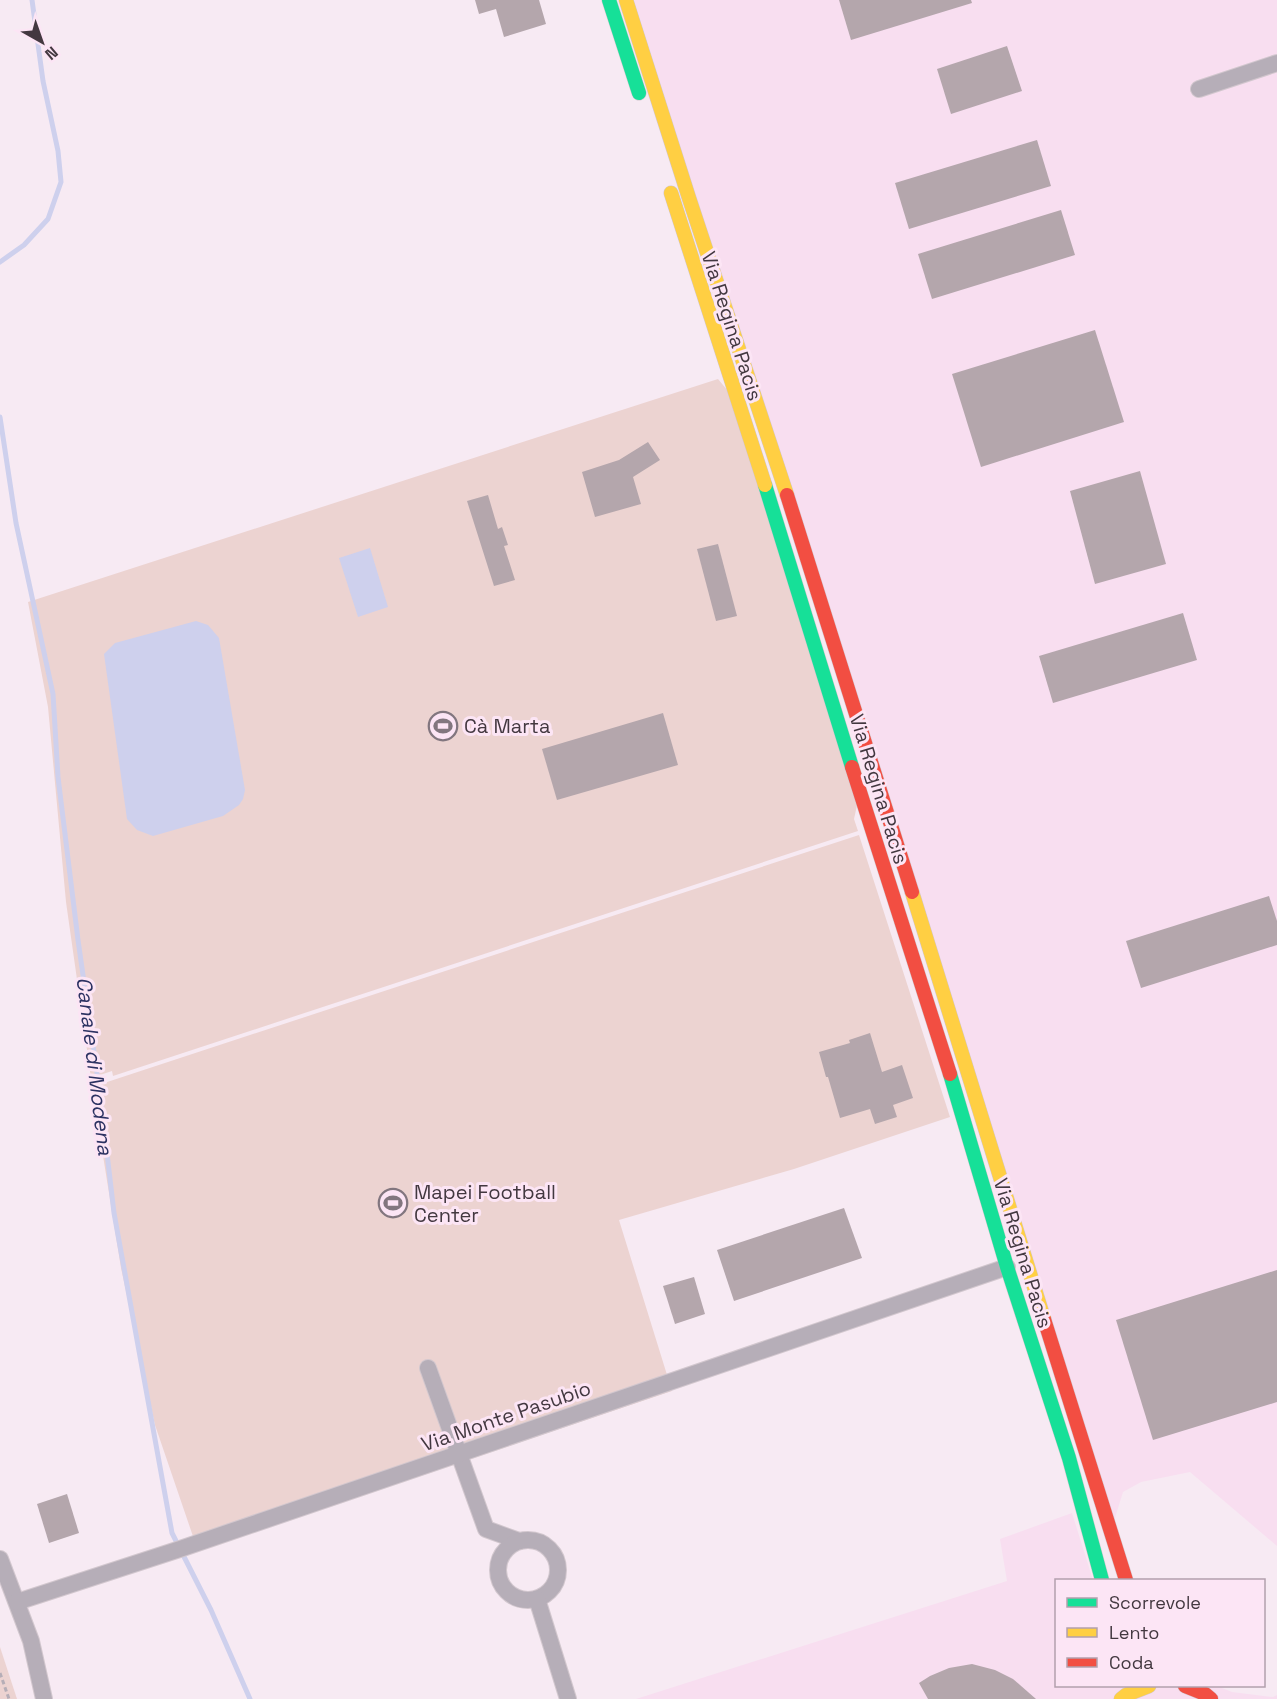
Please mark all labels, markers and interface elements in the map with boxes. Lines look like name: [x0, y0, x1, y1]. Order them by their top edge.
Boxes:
north arrow: [12, 12, 72, 72]
text: N: [40, 42, 62, 65]
street label: Via Regina Pacis: [696, 248, 768, 404]
sports icon: Cà Marta: [427, 710, 459, 742]
street label: Via Regina Pacis: [844, 711, 914, 867]
place label: Cà Marta: [464, 713, 550, 739]
water label: Canale di Modena: [71, 975, 119, 1158]
street label: Via Regina Pacis: [988, 1175, 1058, 1331]
place label: Mapei Football Center: [414, 1179, 556, 1228]
sports icon: Mapei Football Center: [377, 1187, 409, 1219]
street label: Via Monte Pasubio: [418, 1375, 594, 1457]
legend: [1055, 1579, 1265, 1687]
text: Scorrevole: [1109, 1591, 1201, 1614]
text: Lento: [1109, 1621, 1159, 1644]
text: Coda: [1109, 1651, 1154, 1674]

